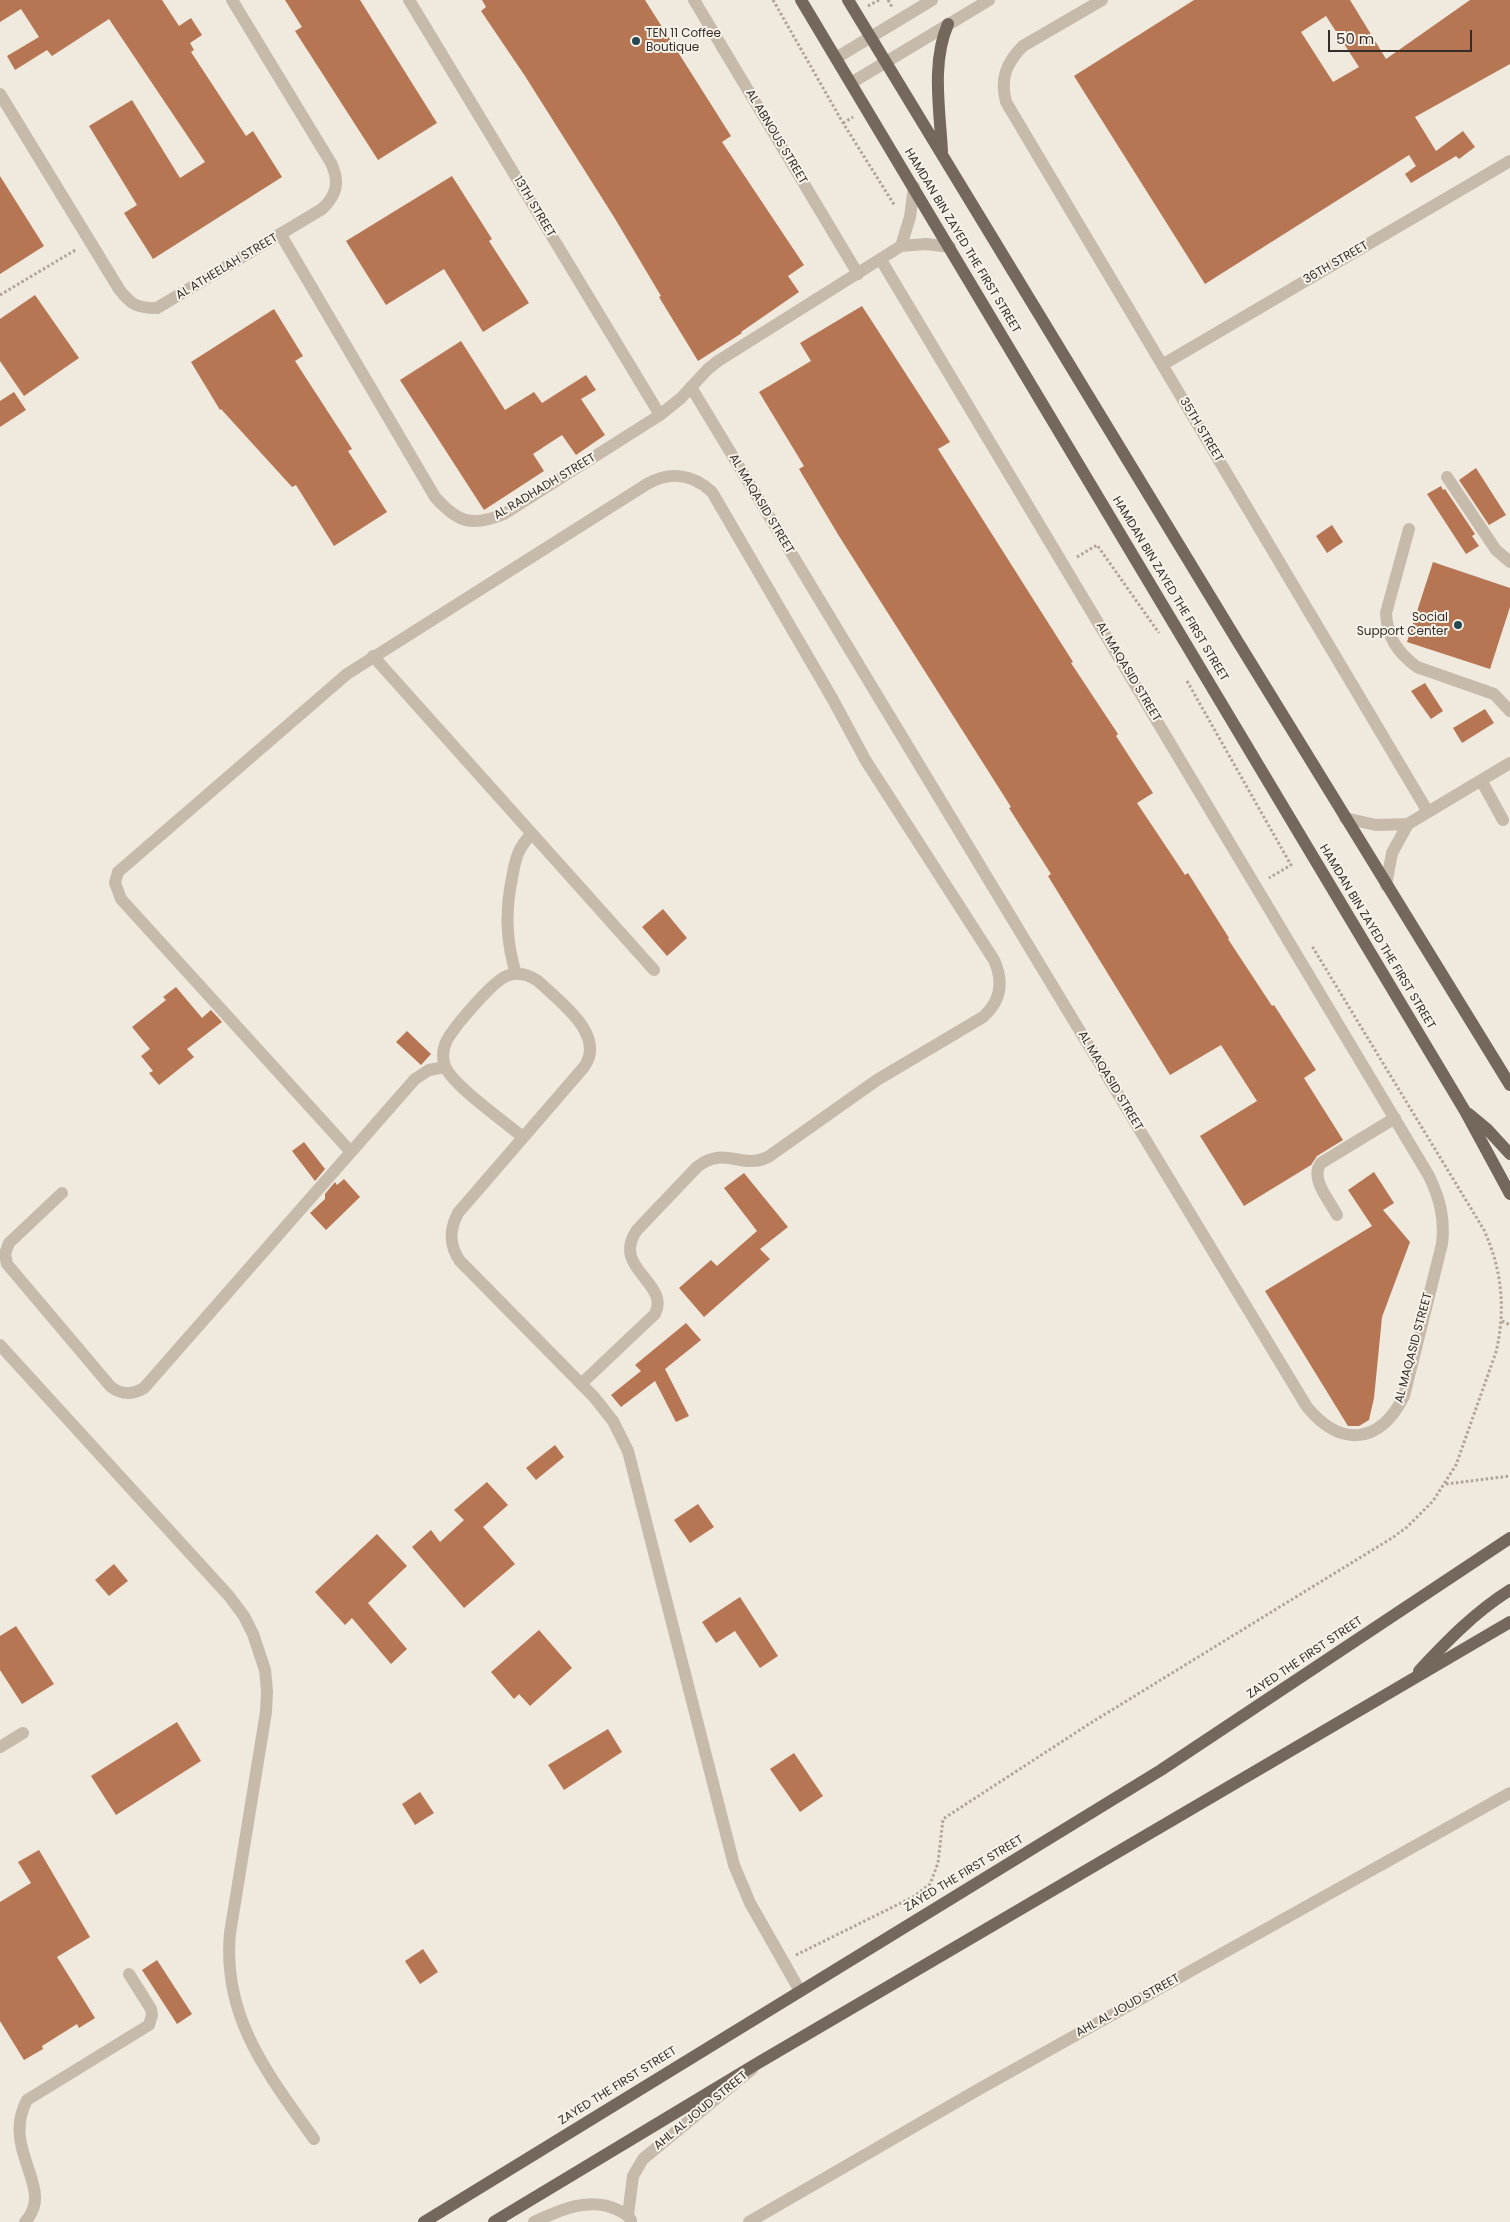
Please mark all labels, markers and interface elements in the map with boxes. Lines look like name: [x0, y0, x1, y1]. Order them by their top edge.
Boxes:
scale bar: [1330, 20, 1474, 52]
place label: TEN 11 Coffee Boutique: [646, 27, 721, 55]
text: 50 m: [1336, 28, 1374, 49]
marker: TEN 11 Coffee Boutique: [630, 35, 642, 47]
street label: AL ABNOUS STREET: [742, 87, 810, 187]
street label: HAMDAN BIN ZAYED THE FIRST STREET: [901, 146, 1023, 336]
street label: 13TH STREET: [510, 174, 558, 240]
street label: AL ATHEELAH STREET: [174, 231, 280, 303]
street label: 36TH STREET: [1301, 239, 1371, 287]
street label: 35TH STREET: [1176, 395, 1226, 465]
street label: AL RADHADH STREET: [491, 451, 599, 523]
street label: AL MAQASID STREET: [726, 452, 796, 556]
street label: HAMDAN BIN ZAYED THE FIRST STREET: [1109, 494, 1231, 684]
place label: Social Support Center: [1357, 611, 1448, 639]
marker: Social Support Center: [1452, 619, 1464, 631]
street label: AL MAQASID STREET: [1093, 620, 1163, 724]
street label: HAMDAN BIN ZAYED THE FIRST STREET: [1316, 842, 1438, 1032]
street label: AL MAQASID STREET: [1075, 1029, 1145, 1133]
street label: AL MAQASID STREET: [1392, 1291, 1436, 1405]
street label: ZAYED THE FIRST STREET: [1244, 1614, 1366, 1702]
street label: ZAYED THE FIRST STREET: [902, 1833, 1026, 1915]
street label: AHL AL JOUD STREET: [1074, 1971, 1182, 2041]
street label: ZAYED THE FIRST STREET: [556, 2044, 680, 2128]
street label: AHL AL JOUD STREET: [651, 2069, 751, 2153]

